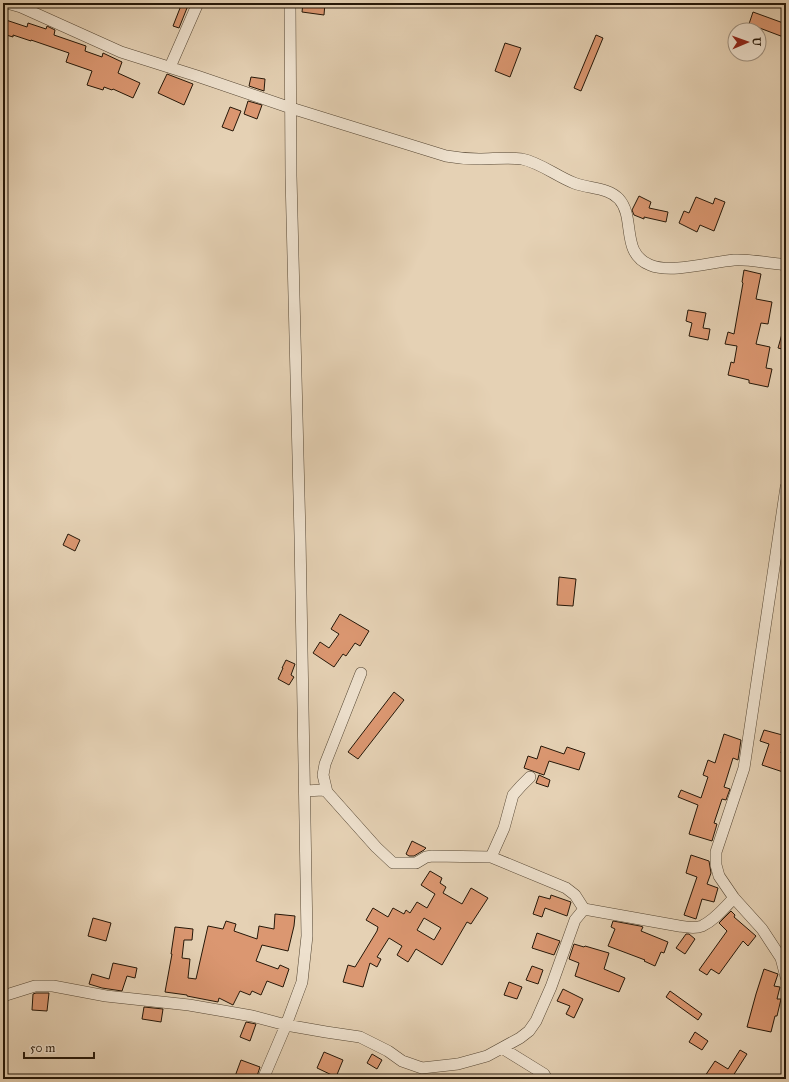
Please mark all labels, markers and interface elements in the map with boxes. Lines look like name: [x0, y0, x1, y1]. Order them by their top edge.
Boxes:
north arrow: [727, 22, 767, 62]
text: U: [750, 37, 763, 47]
scale bar: [24, 1034, 94, 1060]
text: 50 m: [30, 1041, 55, 1055]

